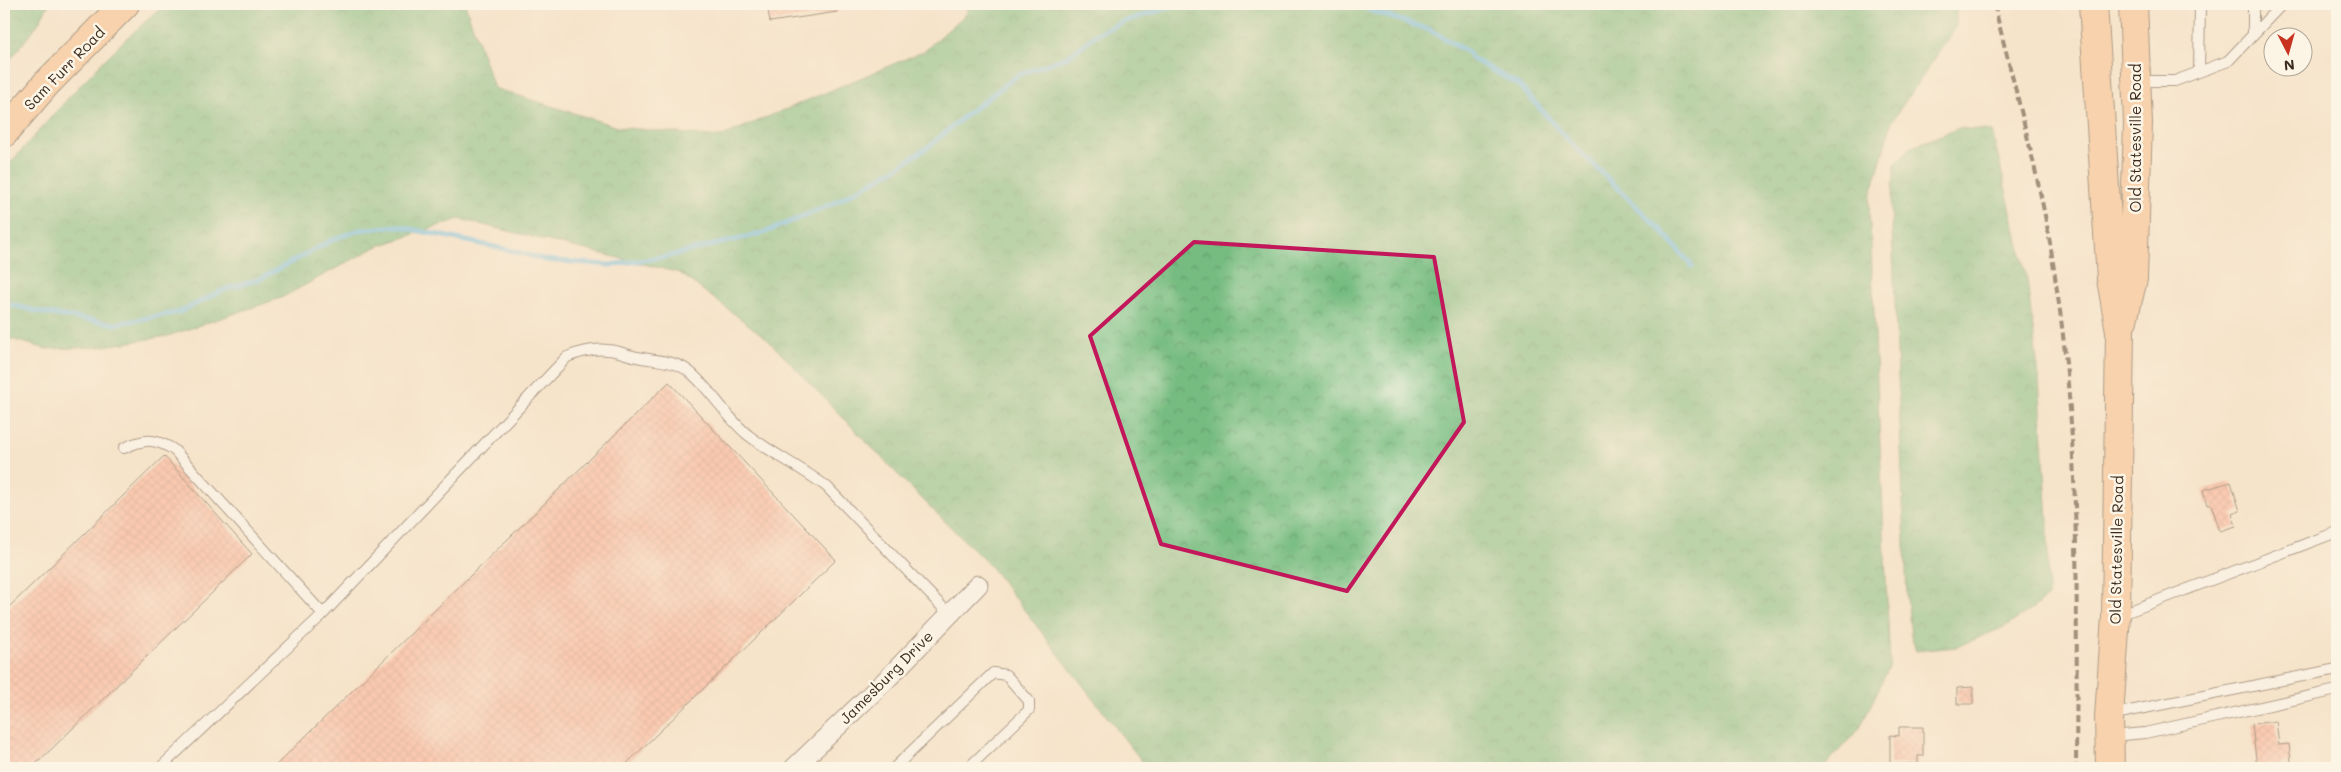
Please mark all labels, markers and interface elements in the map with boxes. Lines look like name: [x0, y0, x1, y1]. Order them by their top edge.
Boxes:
street label: Sam Furr Road: [19, 22, 109, 114]
north arrow: [2264, 28, 2314, 78]
text: N: [2283, 55, 2296, 75]
street label: Old Statesville Road: [2125, 63, 2145, 213]
street label: Old Statesville Road: [2105, 475, 2127, 625]
street label: Jamesburg Drive: [835, 626, 937, 728]

